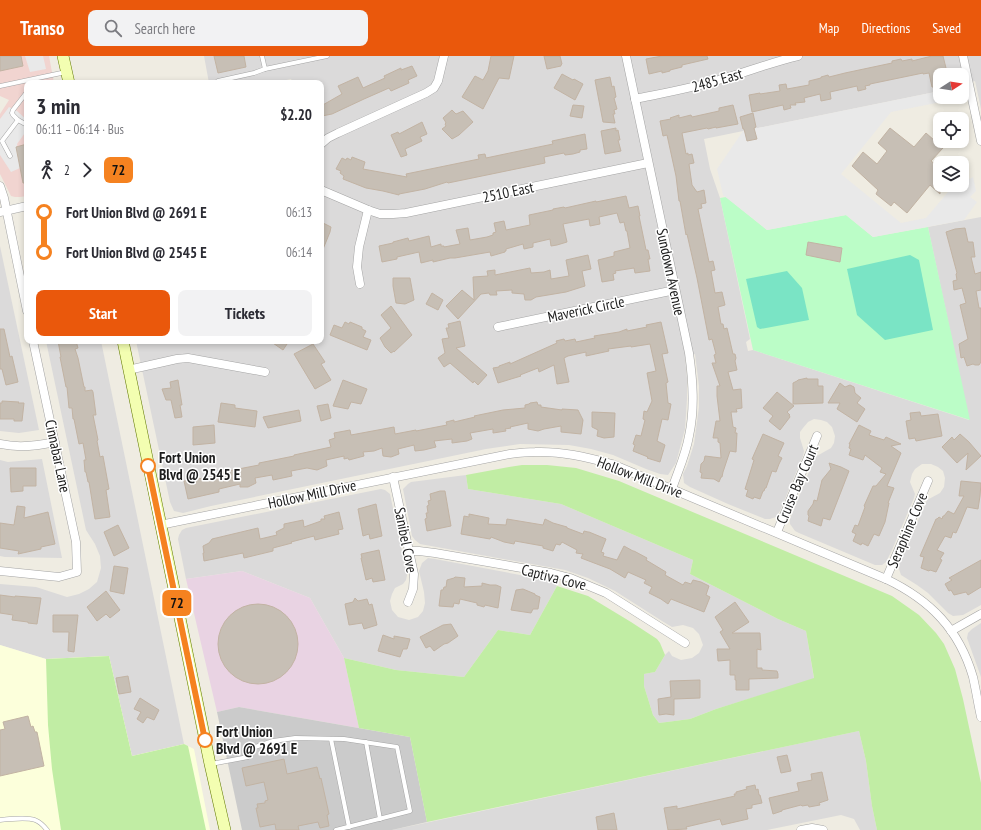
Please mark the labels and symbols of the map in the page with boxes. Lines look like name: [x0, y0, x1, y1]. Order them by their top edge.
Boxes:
street label: 2485 East: [689, 64, 745, 96]
north arrow: [933, 68, 969, 104]
street label: 2510 East: [481, 177, 535, 207]
street label: Sundown Avenue: [653, 227, 689, 317]
street label: Maverick Circle: [546, 292, 626, 326]
street label: Cinnabar Lane: [41, 418, 75, 494]
street label: Cruise Bay Court: [772, 441, 822, 527]
place label: Fort Union Blvd @ 2545 E: [159, 448, 240, 484]
street label: Hollow Mill Drive: [595, 452, 685, 502]
marker: Fort Union Blvd @ 2545 E: [140, 458, 156, 474]
street label: Hollow Mill Drive: [266, 475, 358, 513]
street label: Seraphine Cove: [883, 490, 931, 570]
street label: Sanibel Cove: [390, 506, 422, 574]
street label: Captiva Cove: [519, 560, 589, 594]
line badge: 72: [159, 590, 195, 616]
place label: Fort Union Blvd @ 2691 E: [216, 722, 297, 758]
marker: Fort Union Blvd @ 2691 E: [197, 732, 213, 748]

